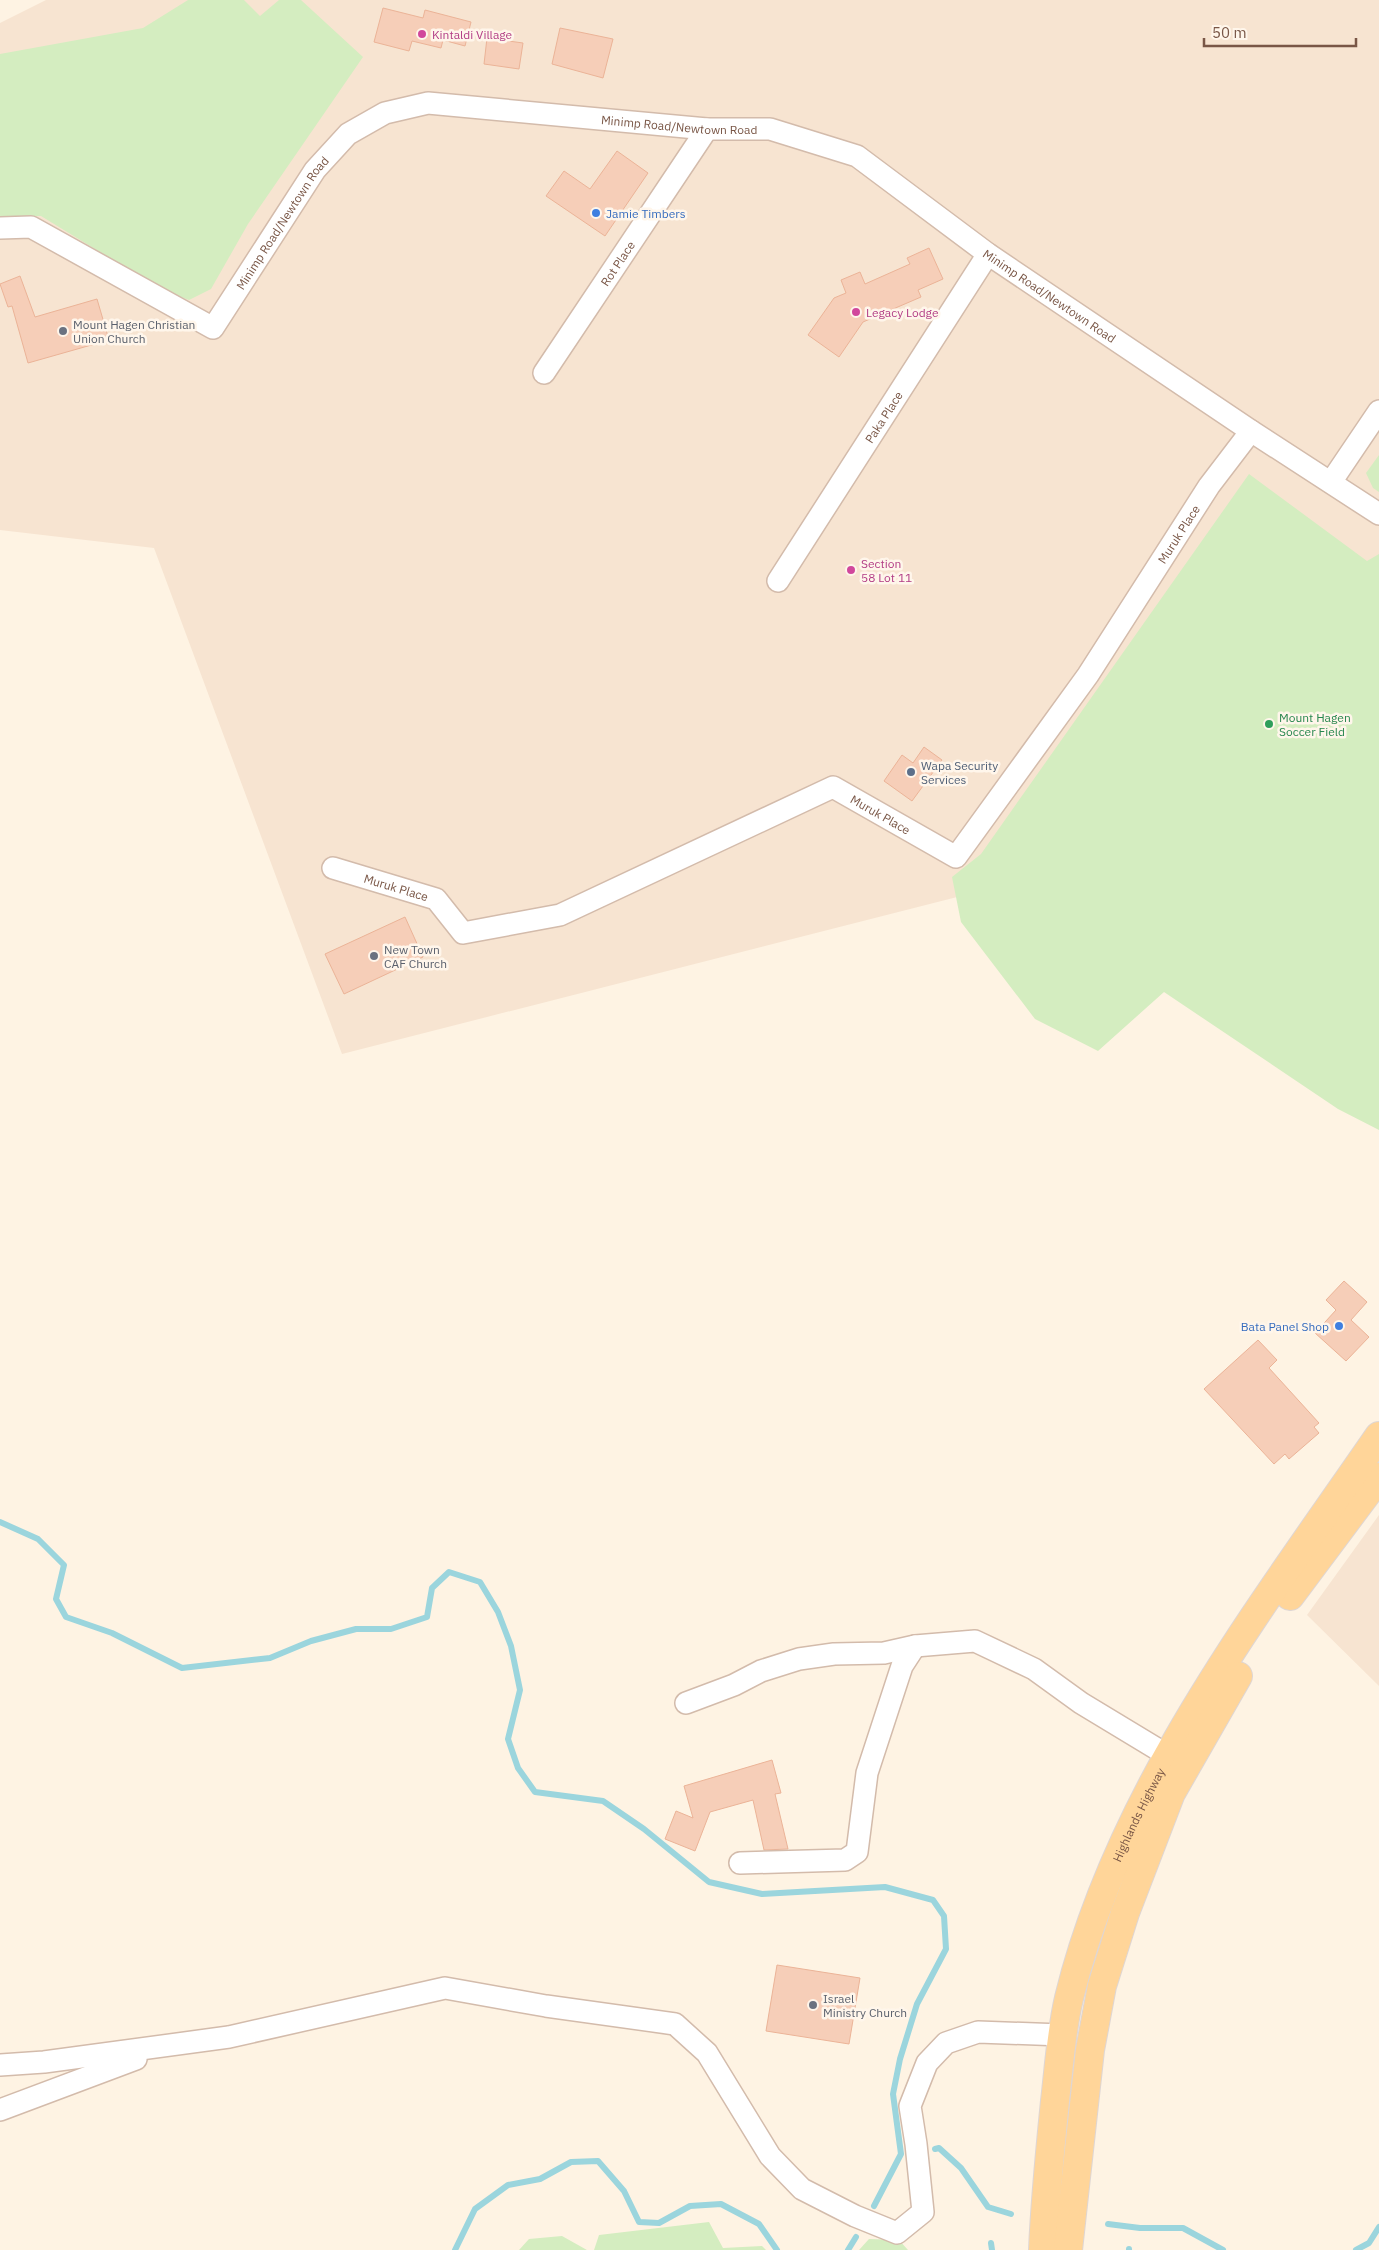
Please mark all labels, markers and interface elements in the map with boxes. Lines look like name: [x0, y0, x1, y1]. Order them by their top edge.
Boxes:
scale bar: [1204, 15, 1356, 47]
text: 50 m: [1212, 23, 1247, 42]
place label: Kintaldi Village: [432, 27, 513, 42]
marker: Kintaldi Village: [416, 28, 428, 40]
street label: Minimp Road/Newtown Road: [600, 112, 757, 137]
street label: Minimp Road/Newtown Road: [232, 153, 331, 292]
place label: Jamie Timbers: [606, 206, 686, 221]
marker: Jamie Timbers: [590, 207, 602, 219]
street label: Rot Place: [597, 238, 638, 289]
street label: Minimp Road/Newtown Road: [980, 246, 1119, 345]
place label: Legacy Lodge: [866, 305, 939, 320]
marker: Legacy Lodge: [850, 306, 862, 318]
place label: Mount Hagen Christian Union Church: [73, 317, 195, 346]
marker: Mount Hagen Christian Union Church: [57, 325, 69, 337]
street label: Paka Place: [861, 388, 906, 446]
street label: Muruk Place: [1154, 502, 1203, 566]
place label: Section 58 Lot 11: [861, 556, 912, 585]
marker: Section 58 Lot 11: [845, 564, 857, 576]
place label: Mount Hagen Soccer Field: [1279, 710, 1351, 739]
marker: Mount Hagen Soccer Field: [1263, 718, 1275, 730]
place label: Wapa Security Services: [921, 758, 998, 787]
marker: Wapa Security Services: [905, 766, 917, 778]
street label: Muruk Place: [848, 791, 914, 837]
street label: Muruk Place: [362, 870, 431, 904]
place label: New Town CAF Church: [384, 942, 447, 971]
marker: New Town CAF Church: [368, 950, 380, 962]
place label: Bata Panel Shop: [1241, 1319, 1329, 1334]
marker: Bata Panel Shop: [1333, 1320, 1345, 1332]
street label: Highlands Highway: [1109, 1765, 1168, 1864]
place label: Israel Ministry Church: [823, 1991, 907, 2020]
marker: Israel Ministry Church: [807, 1999, 819, 2011]

